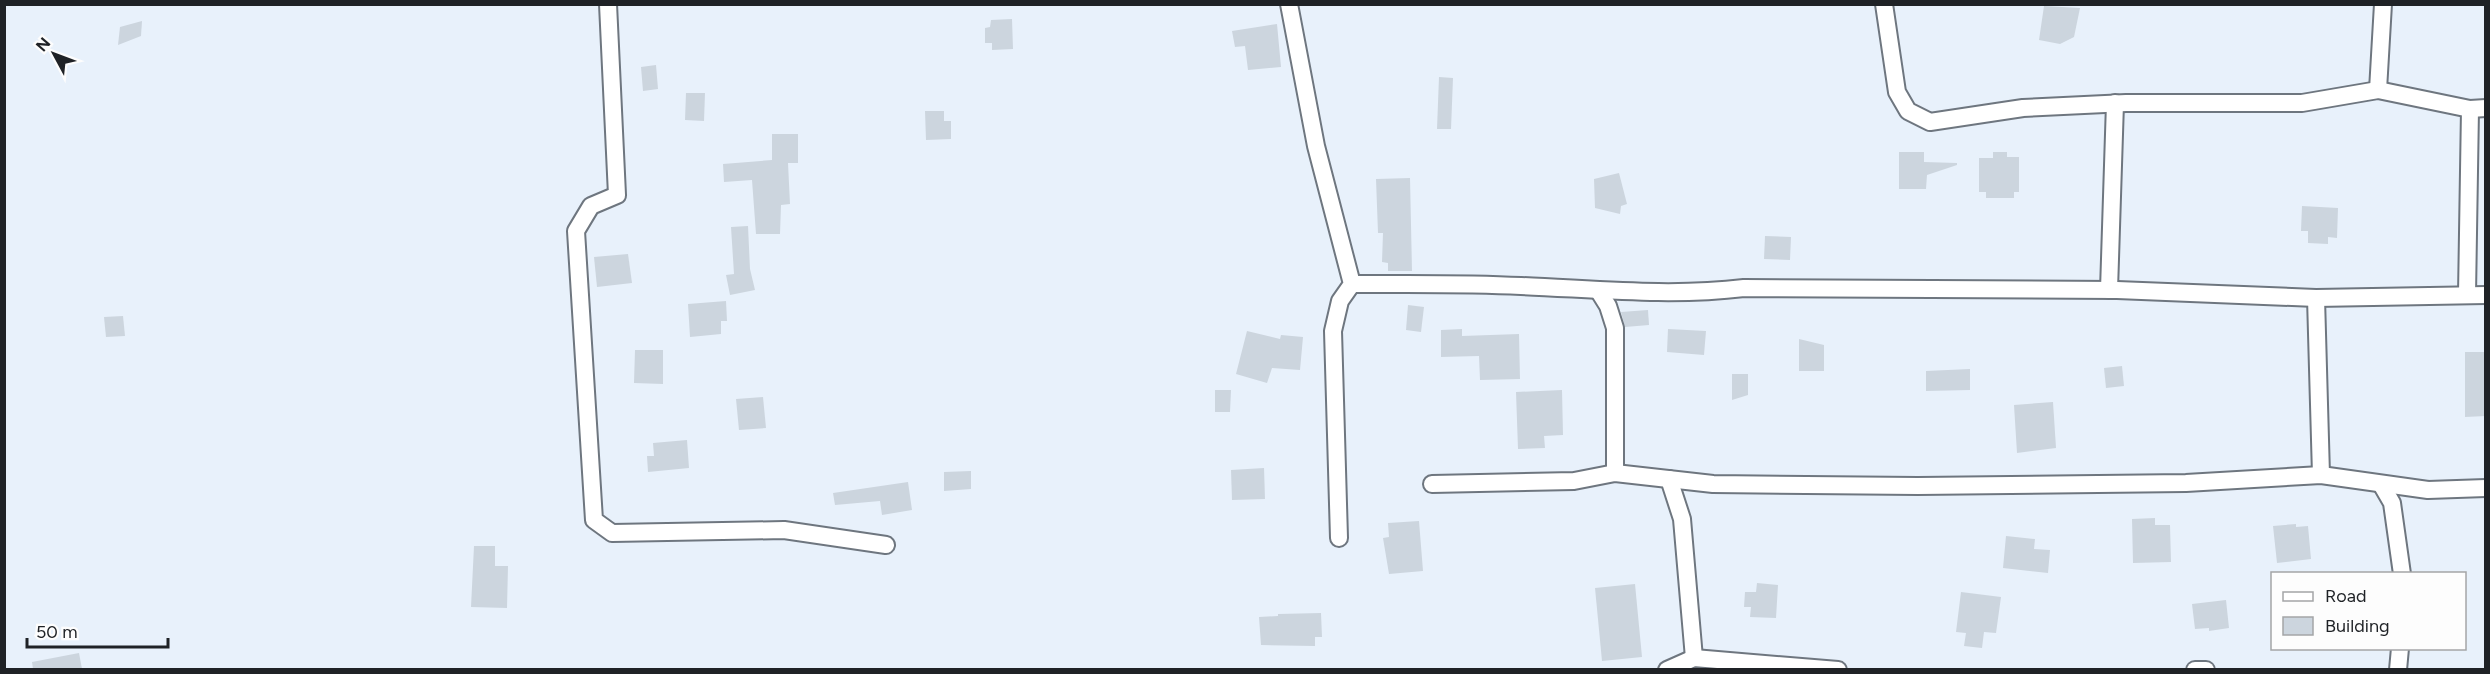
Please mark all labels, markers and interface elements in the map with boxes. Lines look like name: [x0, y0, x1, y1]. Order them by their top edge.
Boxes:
north arrow: [24, 24, 84, 84]
text: N: [32, 34, 54, 55]
legend: [2271, 572, 2466, 650]
text: Road: [2325, 585, 2366, 607]
scale bar: [27, 611, 168, 649]
text: Building: [2325, 615, 2390, 637]
text: 50 m: [36, 621, 78, 643]

